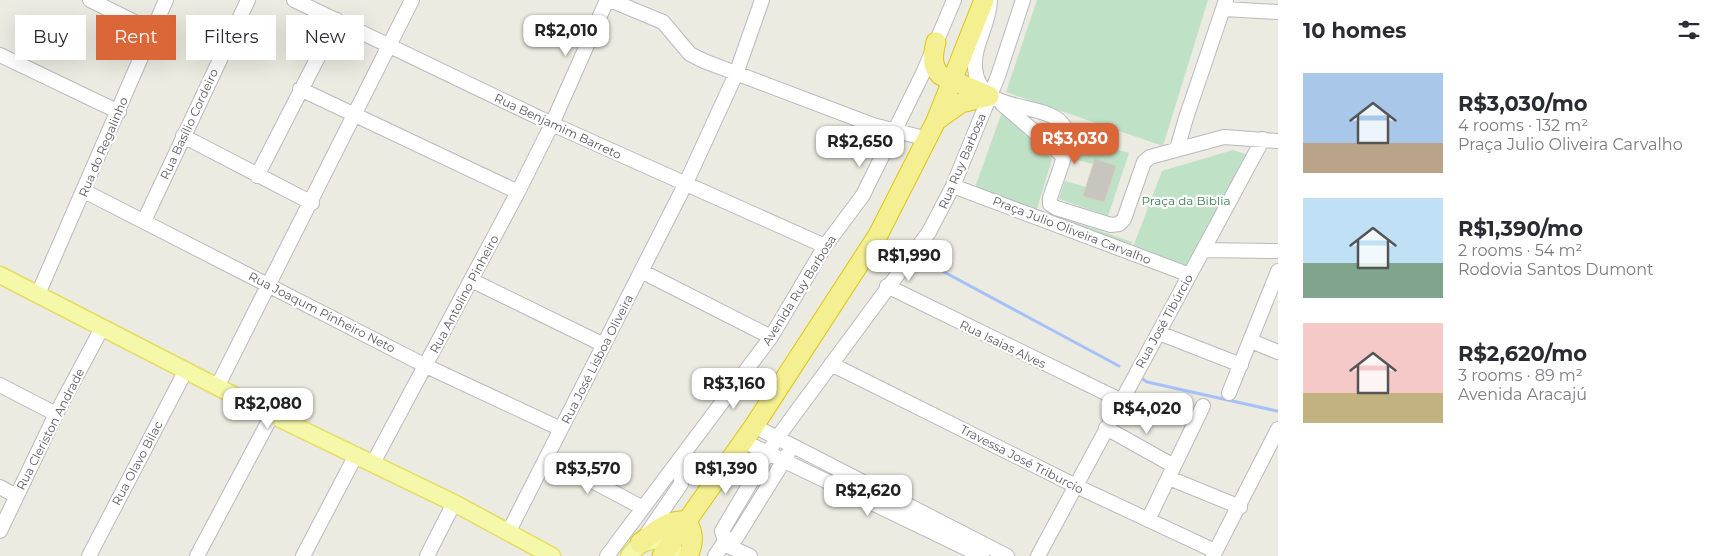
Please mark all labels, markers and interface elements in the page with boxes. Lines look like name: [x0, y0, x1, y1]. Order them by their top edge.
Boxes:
chip: Buy: [15, 15, 86, 60]
chip: Rent: [96, 15, 176, 60]
chip: Filters: [186, 15, 276, 60]
chip: New: [286, 15, 364, 60]
pin: R$2,010: [520, 15, 612, 57]
icon: filters: [1675, 16, 1703, 44]
text: 10 homes: [1303, 18, 1406, 43]
text: R$2,010: [534, 21, 598, 40]
street label: Rua Basílio Cordeiro: [157, 66, 221, 182]
street label: Rua Benjamim Barreto: [492, 90, 624, 162]
text: R$3,030/mo: [1458, 91, 1588, 116]
icon: home: [1343, 93, 1403, 153]
street label: Rua do Regalinho: [75, 95, 131, 199]
street label: Rua Ruy Barbosa: [935, 111, 989, 211]
text: 4 rooms · 132 m²: [1458, 116, 1588, 135]
pin: R$3,030: [1029, 122, 1121, 165]
pin: R$2,650: [814, 126, 906, 168]
text: R$3,030: [1042, 129, 1108, 148]
text: R$2,650: [827, 132, 893, 151]
text: Praça Julio Oliveira Carvalho: [1458, 135, 1683, 154]
street label: Praça Julio Oliveira Carvalho: [991, 193, 1153, 267]
park label: Praça da Biblia: [1141, 193, 1231, 208]
text: R$1,390/mo: [1458, 216, 1583, 241]
icon: home: [1343, 218, 1403, 278]
street label: Rua Antolino Pinheiro: [426, 232, 502, 356]
street label: Avenida Ruy Barbosa: [759, 232, 839, 348]
pin: R$1,990: [863, 240, 955, 282]
text: 2 rooms · 54 m²: [1458, 241, 1582, 260]
text: R$1,990: [877, 246, 941, 265]
text: Rodovia Santos Dumont: [1458, 260, 1653, 279]
street label: Rua Joaqum Pinheiro Neto: [246, 268, 398, 356]
street label: Rua José Tibúrcio: [1132, 271, 1196, 371]
street label: Rua José Lisboa Oliveira: [558, 292, 636, 426]
street label: Rua Isaias Alves: [957, 317, 1049, 371]
text: R$2,620/mo: [1458, 341, 1587, 366]
icon: home: [1343, 343, 1403, 403]
street label: Rua Cleriston Andrade: [13, 366, 87, 492]
text: 3 rooms · 89 m²: [1458, 366, 1583, 385]
pin: R$3,160: [688, 368, 780, 410]
text: R$3,160: [703, 374, 765, 393]
text: Avenida Aracajú: [1458, 385, 1587, 404]
pin: R$2,080: [222, 388, 314, 430]
pin: R$4,020: [1101, 392, 1193, 435]
text: R$2,080: [234, 394, 302, 413]
text: R$4,020: [1113, 399, 1181, 418]
street label: Rua Olavo Bilac: [108, 418, 166, 508]
street label: Travessa José Triburcio: [958, 421, 1086, 497]
pin: R$3,570: [542, 452, 634, 495]
pin: R$1,390: [680, 452, 772, 495]
text: R$3,570: [555, 459, 621, 478]
text: R$1,390: [695, 459, 757, 478]
pin: R$2,620: [822, 474, 914, 517]
text: R$2,620: [835, 481, 901, 500]

